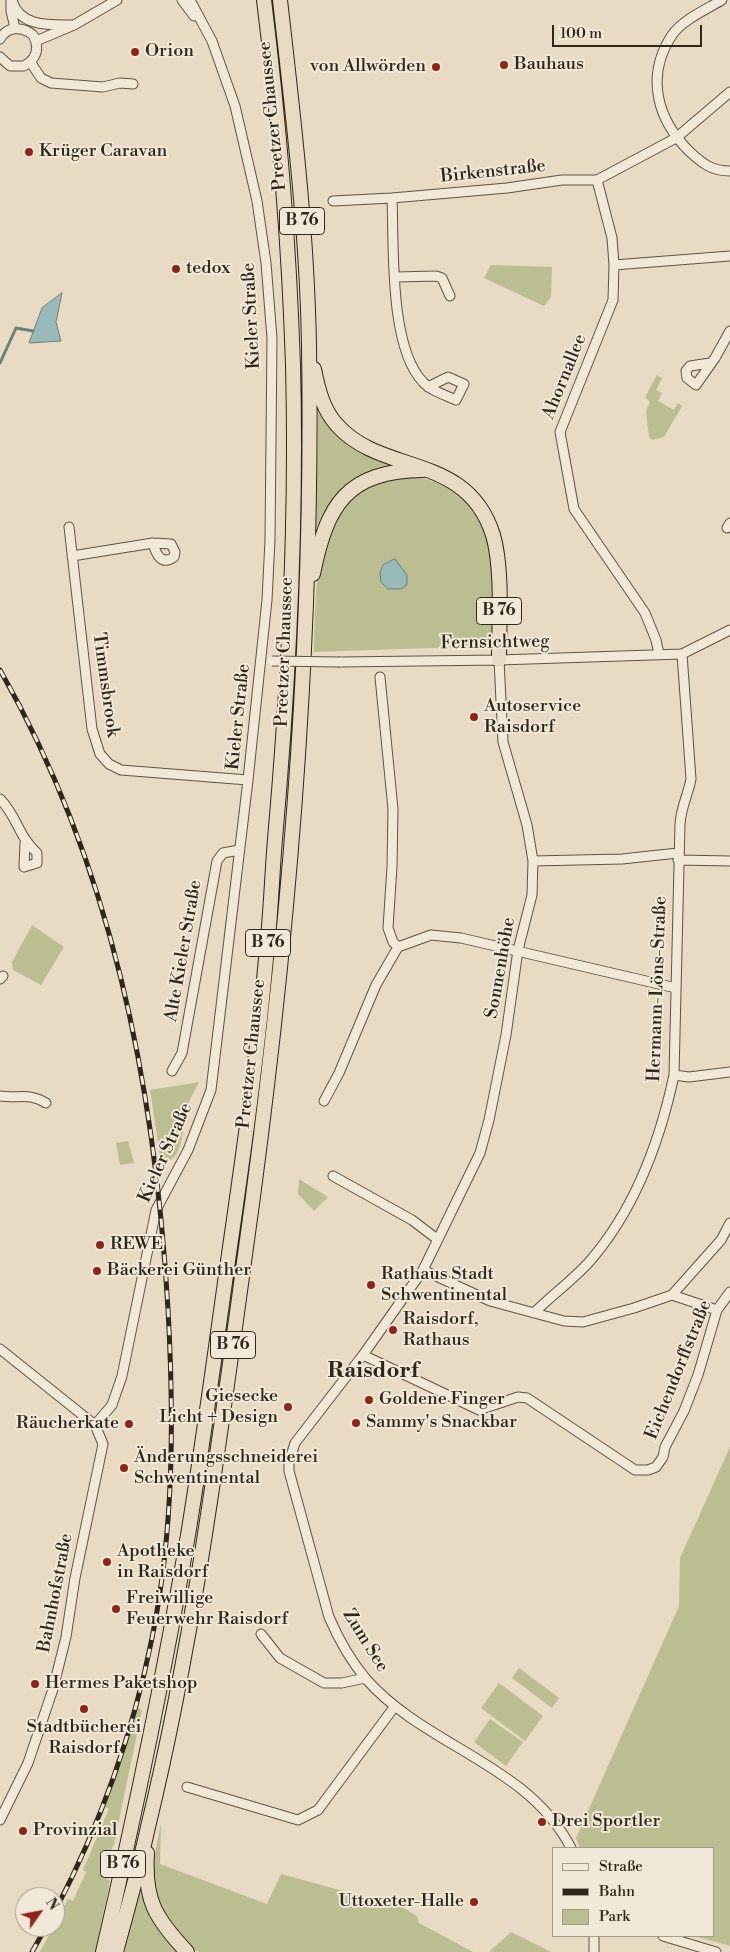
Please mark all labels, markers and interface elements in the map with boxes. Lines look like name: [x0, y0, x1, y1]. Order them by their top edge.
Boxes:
scale bar: [555, 15, 705, 47]
text: 100 m: [560, 24, 602, 43]
street label: Preetzer Chaussee: [254, 40, 292, 192]
place label: Orion: [145, 41, 194, 63]
marker: Orion: [129, 46, 141, 58]
place label: Bauhaus: [514, 54, 584, 76]
place label: von Allwörden: [310, 56, 426, 78]
marker: Bauhaus: [498, 59, 510, 71]
marker: von Allwörden: [430, 61, 442, 73]
place label: Krüger Caravan: [39, 141, 167, 163]
marker: Krüger Caravan: [23, 146, 35, 158]
street label: Birkenstraße: [439, 156, 547, 188]
road number: B 76: [280, 208, 324, 235]
place label: tedox: [186, 258, 230, 280]
street label: Kieler Straße: [238, 262, 266, 370]
marker: tedox: [170, 263, 182, 275]
street label: Ahornallee: [538, 331, 592, 423]
street label: Preetzer Chaussee: [272, 577, 298, 727]
road number: B 76: [476, 598, 522, 624]
street label: Timmsbrook: [87, 631, 123, 739]
street label: Fernsichtweg: [440, 631, 550, 655]
street label: Kieler Straße: [223, 663, 255, 771]
place label: Autoservice Raisdorf: [484, 696, 581, 739]
marker: Autoservice Raisdorf: [468, 711, 480, 723]
street label: Alte Kieler Straße: [161, 878, 207, 1024]
street label: Hermann-Löns-Straße: [644, 896, 672, 1082]
street label: Sonnenhöhe: [481, 916, 521, 1020]
road number: B 76: [246, 930, 290, 956]
street label: Preetzer Chaussee: [233, 978, 271, 1130]
street label: Kieler Straße: [134, 1100, 198, 1206]
place label: REWE: [110, 1234, 163, 1256]
marker: REWE: [94, 1239, 106, 1251]
place label: Bäckerei Günther: [107, 1260, 251, 1282]
place label: Rathaus Stadt Schwentinental: [381, 1264, 507, 1306]
marker: Bäckerei Günther: [91, 1265, 103, 1277]
marker: Rathaus Stadt Schwentinental: [365, 1279, 377, 1291]
street label: Eichendorffstraße: [641, 1297, 717, 1443]
place label: Raisdorf, Rathaus: [403, 1309, 478, 1352]
marker: Raisdorf, Rathaus: [387, 1324, 399, 1336]
road number: B 76: [210, 1332, 256, 1358]
district label: Raisdorf: [327, 1359, 419, 1385]
place label: Giesecke Licht + Design: [159, 1386, 278, 1428]
place label: Goldene Finger: [379, 1389, 505, 1411]
marker: Goldene Finger: [363, 1394, 375, 1406]
marker: Giesecke Licht + Design: [282, 1401, 294, 1413]
place label: Sammy's Snackbar: [366, 1412, 517, 1434]
place label: Räucherkate: [16, 1413, 119, 1435]
marker: Sammy's Snackbar: [350, 1417, 362, 1429]
marker: Räucherkate: [123, 1418, 135, 1430]
place label: Änderungsschneiderei Schwentinental: [134, 1447, 318, 1490]
marker: Änderungsschneiderei Schwentinental: [118, 1462, 130, 1474]
street label: Bahnhofstraße: [34, 1532, 78, 1654]
place label: Apotheke in Raisdorf: [117, 1541, 208, 1584]
marker: Apotheke in Raisdorf: [101, 1556, 113, 1568]
place label: Freiwillige Feuerwehr Raisdorf: [126, 1588, 288, 1630]
marker: Freiwillige Feuerwehr Raisdorf: [110, 1603, 122, 1615]
street label: Zum See: [337, 1606, 393, 1676]
place label: Hermes Paketshop: [45, 1673, 197, 1695]
marker: Hermes Paketshop: [29, 1678, 41, 1690]
marker: Stadtbücherei Raisdorf: [78, 1703, 90, 1715]
place label: Stadtbücherei Raisdorf: [27, 1717, 141, 1760]
place label: Drei Sportler: [552, 1811, 660, 1833]
marker: Drei Sportler: [536, 1816, 548, 1828]
place label: Provinzial: [33, 1820, 117, 1842]
marker: Provinzial: [17, 1825, 29, 1837]
legend: [552, 1847, 715, 1937]
road number: B 76: [100, 1850, 146, 1878]
text: Straße: [599, 1857, 643, 1876]
text: Bahn: [599, 1882, 635, 1901]
north arrow: [15, 1887, 65, 1937]
place label: Uttoxeter-Halle: [338, 1891, 464, 1913]
text: N: [41, 1895, 62, 1914]
marker: Uttoxeter-Halle: [468, 1896, 480, 1908]
text: Park: [599, 1907, 630, 1926]

